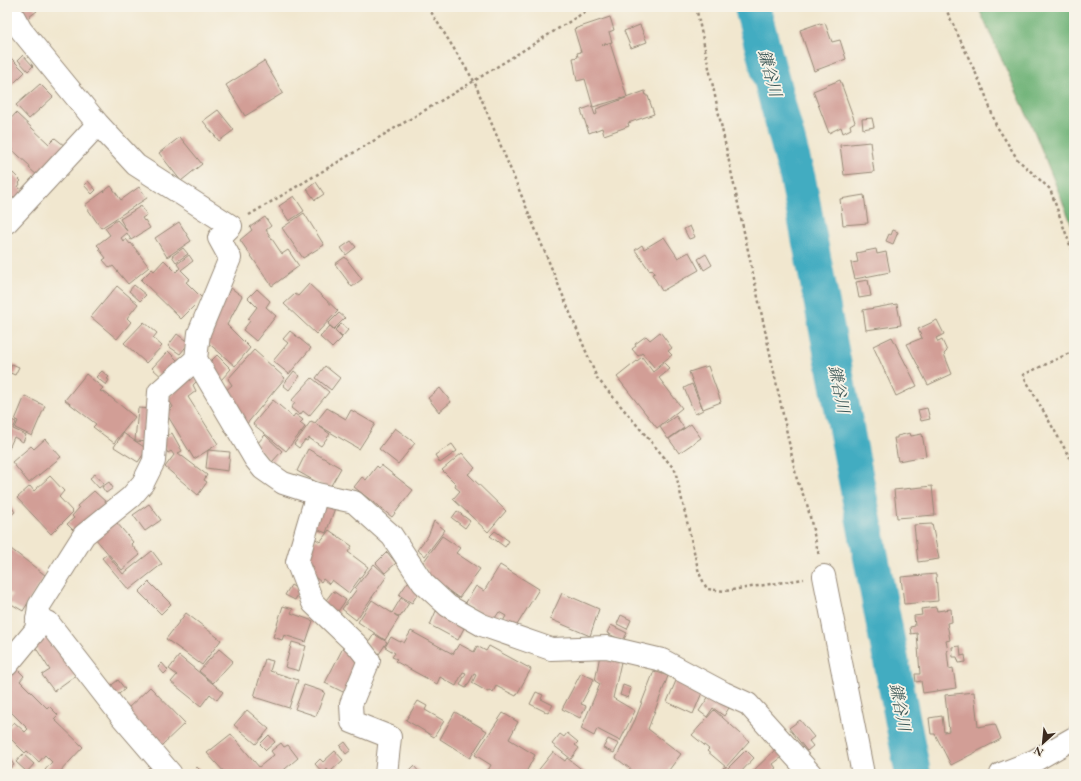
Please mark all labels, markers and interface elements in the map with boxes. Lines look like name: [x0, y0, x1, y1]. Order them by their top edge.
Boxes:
water label: 鎌谷川: [754, 47, 787, 101]
water label: 鎌谷川: [824, 363, 854, 417]
water label: 鎌谷川: [885, 681, 915, 735]
north arrow: [1023, 723, 1063, 763]
text: N: [1031, 744, 1046, 760]

